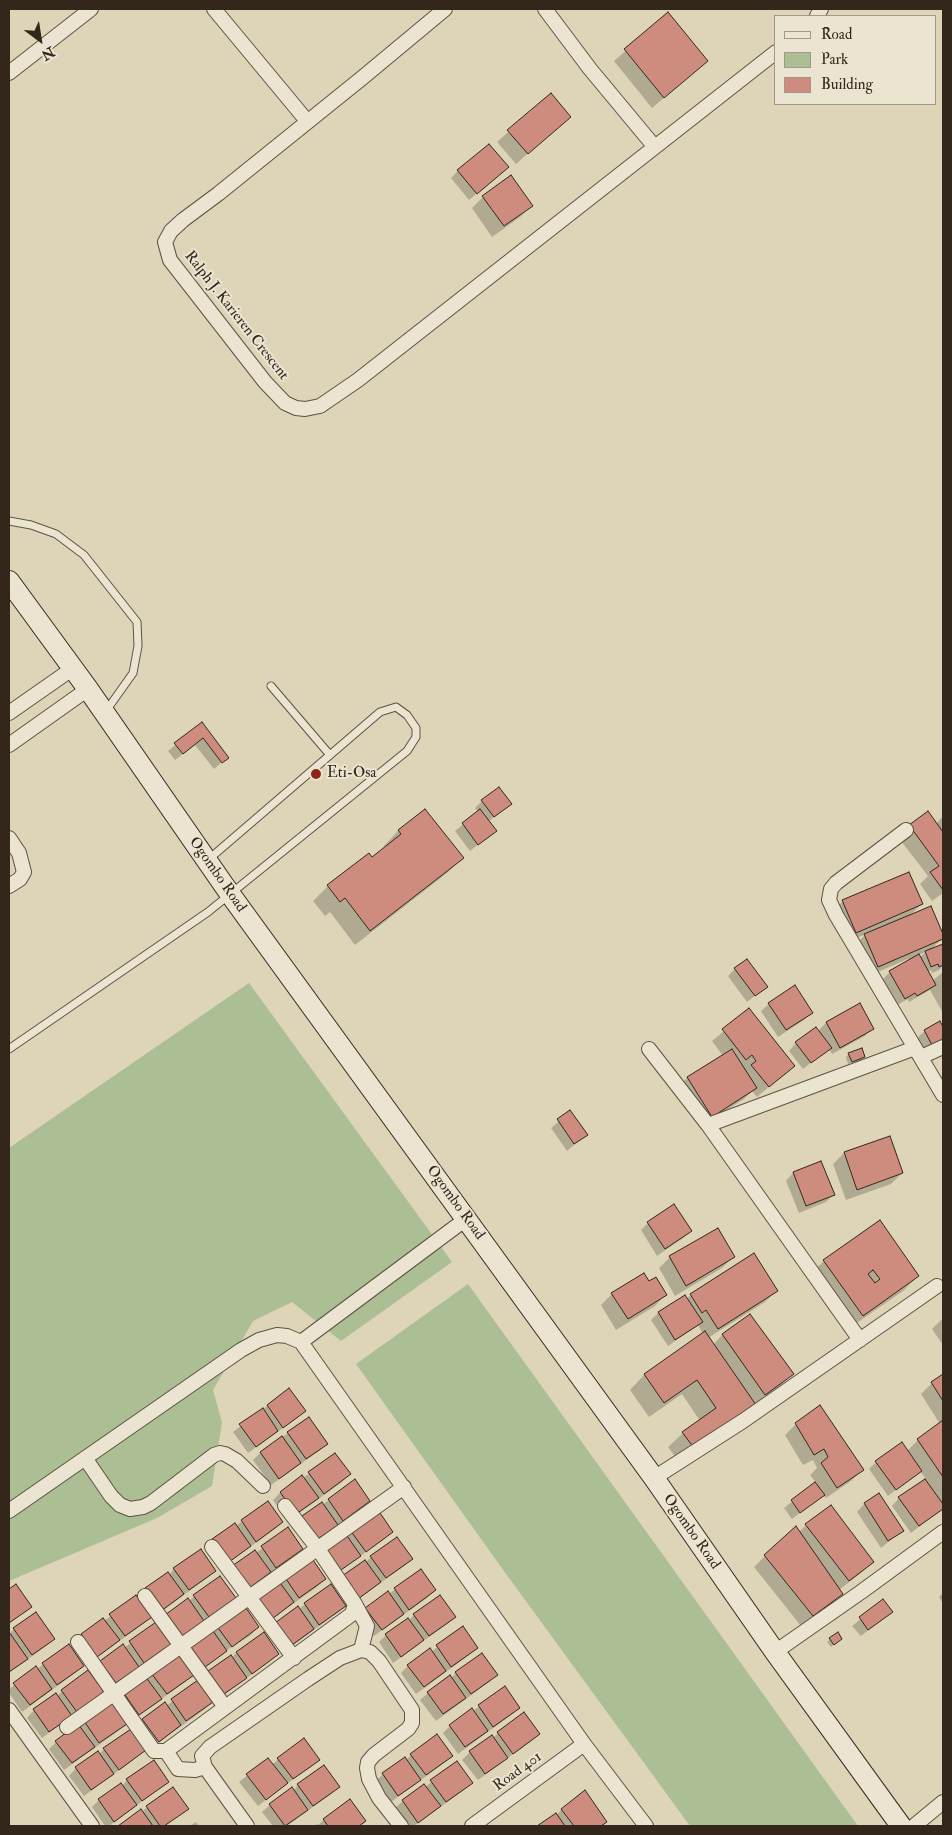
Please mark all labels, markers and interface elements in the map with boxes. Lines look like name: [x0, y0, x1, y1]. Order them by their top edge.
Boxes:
north arrow: [15, 15, 65, 65]
legend: [774, 15, 937, 105]
text: Road: [821, 25, 852, 44]
text: N: [38, 43, 58, 64]
text: Park: [821, 50, 848, 69]
text: Building: [821, 75, 873, 94]
street label: Ralph J. Karieren Crescent: [180, 248, 292, 384]
place label: Eti-Osa: [327, 765, 377, 783]
marker: Eti-Osa: [309, 767, 323, 781]
street label: Ogombo Road: [185, 834, 249, 916]
street label: Ogombo Road: [422, 1162, 488, 1244]
street label: Ogombo Road: [659, 1491, 723, 1573]
street label: Road 401: [490, 1748, 546, 1796]

